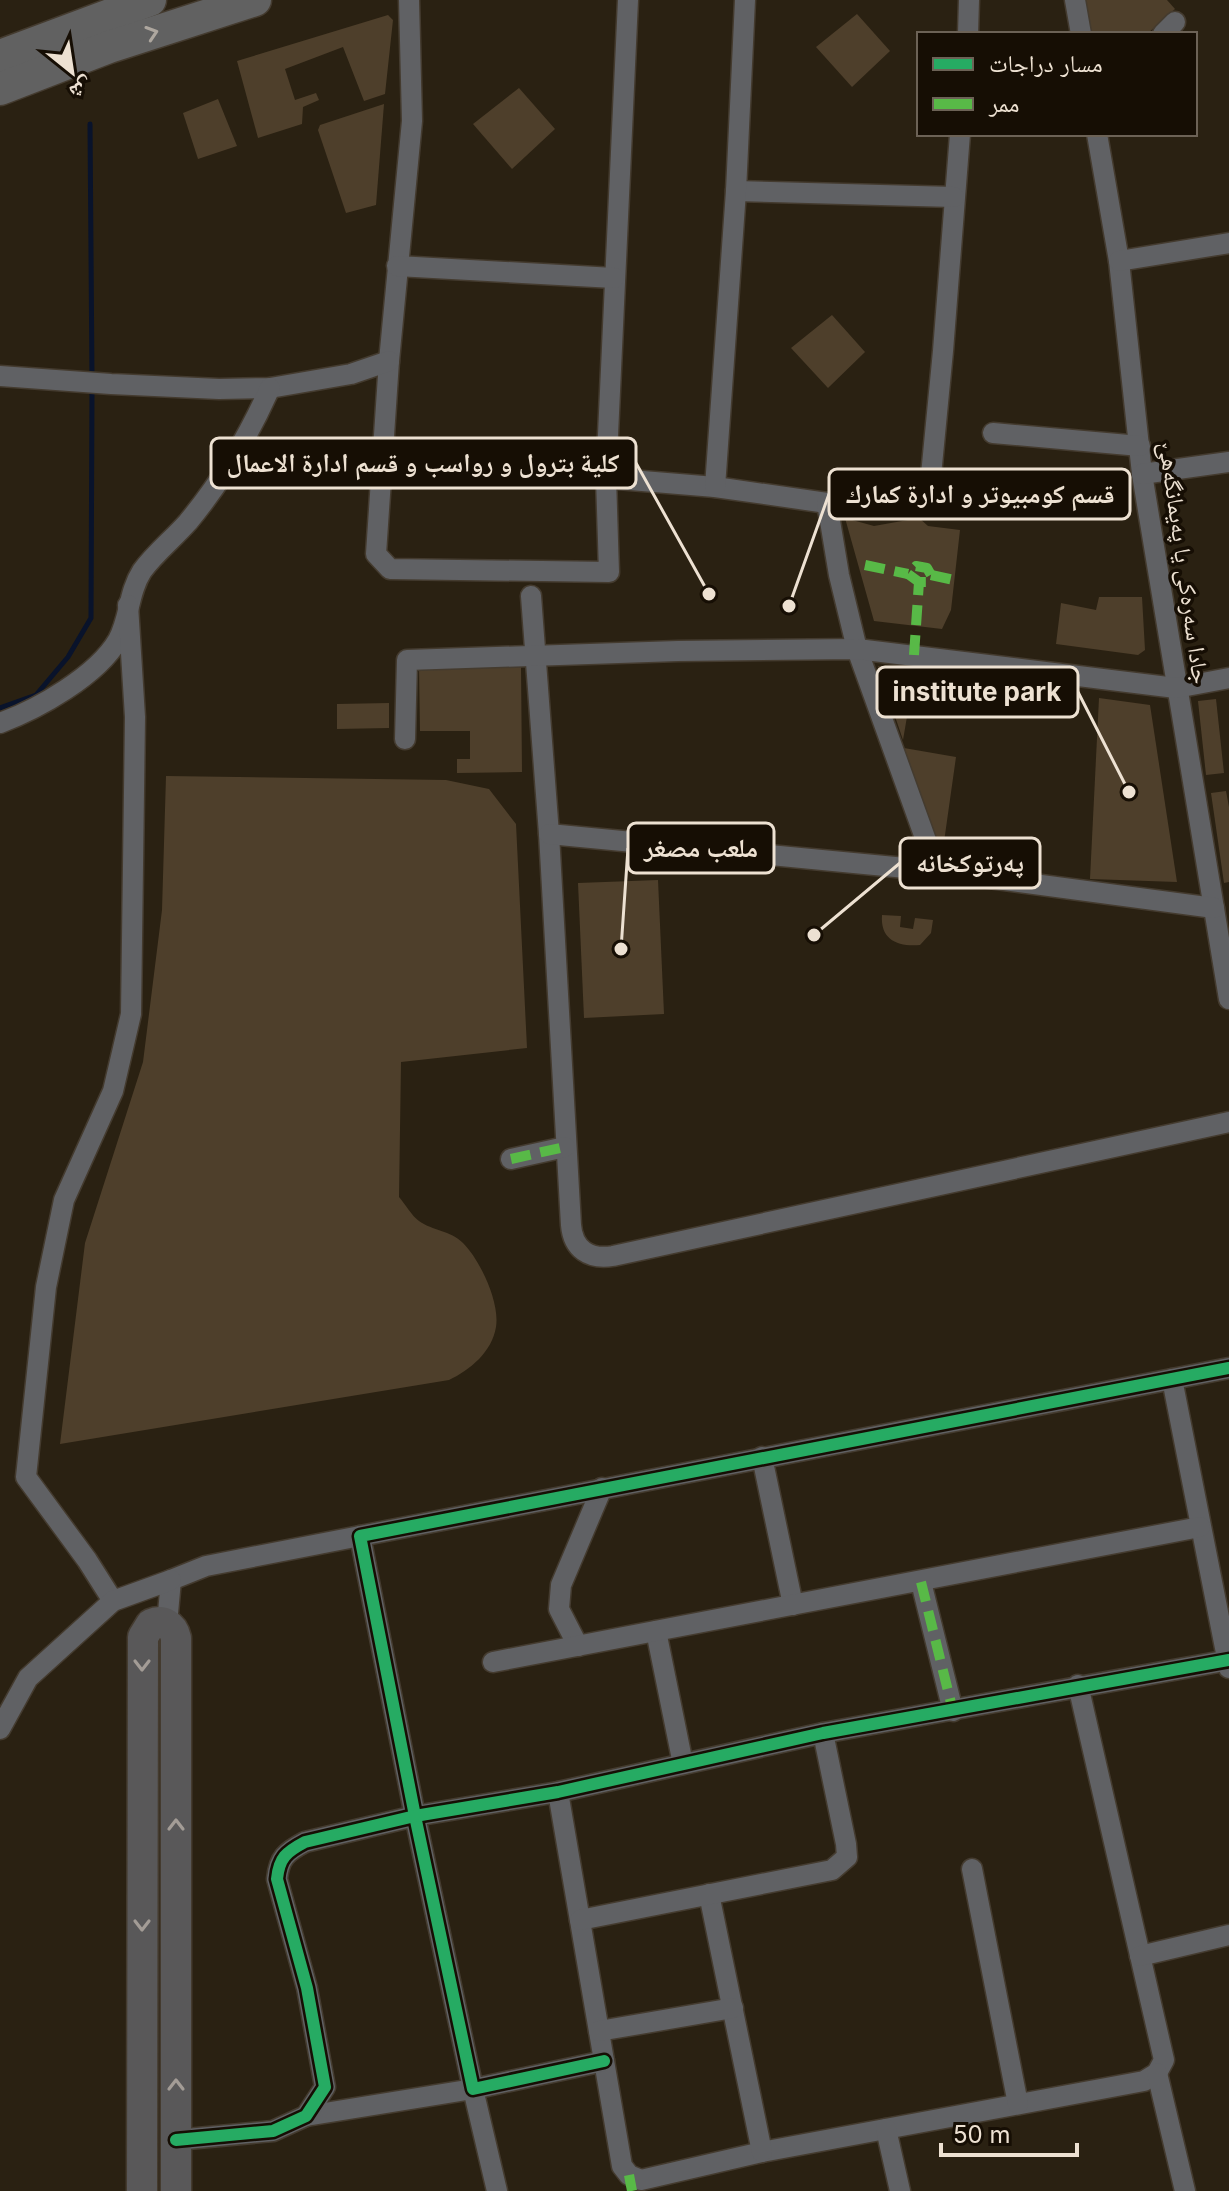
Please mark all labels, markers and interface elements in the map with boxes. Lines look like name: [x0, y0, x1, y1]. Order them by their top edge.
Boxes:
one-way arrow: [144, 26, 158, 42]
north arrow: [32, 32, 112, 112]
legend: [917, 32, 1197, 136]
text: مسار دراجات: [989, 49, 1103, 78]
text: ش: [65, 71, 99, 106]
text: ممر: [988, 89, 1020, 118]
callout: كلية بترول و رواسب و قسم ادارة الاعمال: [211, 438, 636, 488]
street label: جادا سه‌ره‌كى يا په‌يمانگه‌هێ: [1153, 440, 1216, 686]
text: كلية بترول و رواسب و قسم ادارة الاعمال: [226, 447, 620, 481]
callout: قسم کومبیوتر و ادارة كمارك: [829, 469, 1130, 519]
text: قسم کومبیوتر و ادارة كمارك: [845, 478, 1115, 512]
callout: institute park: [877, 667, 1078, 717]
text: institute park: [893, 676, 1061, 707]
callout: ملعب مصغر: [628, 823, 774, 873]
text: ملعب مصغر: [643, 832, 758, 863]
callout: په‌رتوكخانه‌: [900, 838, 1040, 888]
text: په‌رتوكخانه‌: [916, 847, 1024, 879]
one-way arrow: [133, 1659, 151, 1672]
one-way arrow: [167, 1818, 185, 1831]
one-way arrow: [133, 1919, 151, 1932]
one-way arrow: [167, 2078, 185, 2091]
scale bar: [941, 2107, 1077, 2157]
text: 50 m: [953, 2120, 1011, 2149]

